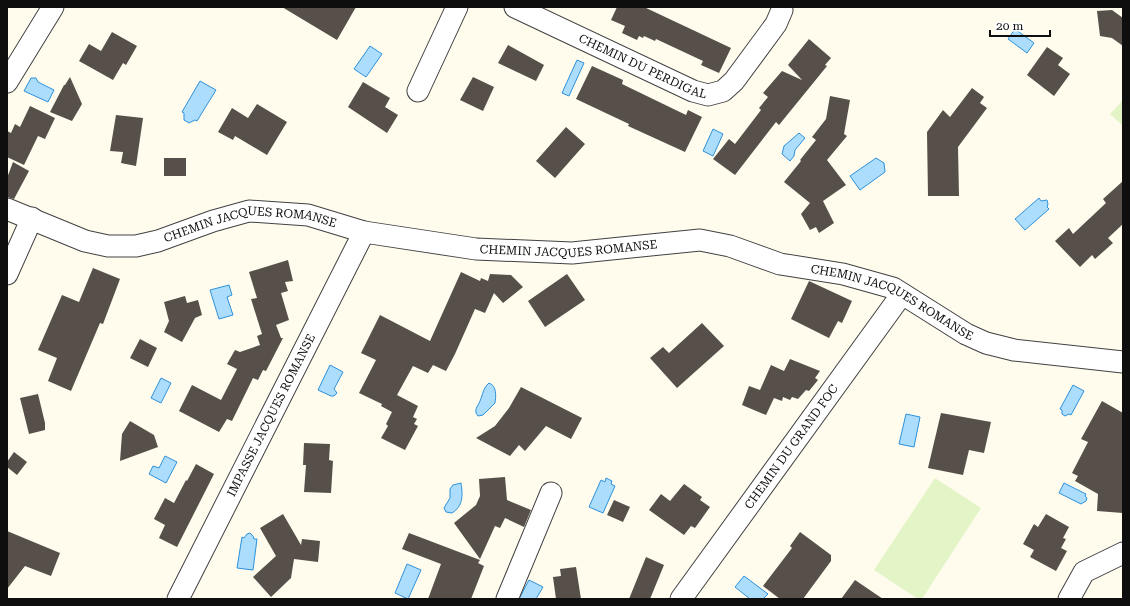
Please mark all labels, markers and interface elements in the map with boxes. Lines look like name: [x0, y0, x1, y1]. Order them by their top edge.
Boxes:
scale bar: [990, 12, 1050, 38]
text: 20 m: [996, 19, 1023, 33]
street label: CHEMIN DU PERDIGAL: [576, 31, 708, 101]
street label: CHEMIN JACQUES ROMANSE: [162, 204, 338, 245]
street label: CHEMIN JACQUES ROMANSE: [479, 237, 658, 260]
street label: CHEMIN JACQUES ROMANSE: [810, 262, 976, 343]
street label: IMPASSE JACQUES ROMANSE: [224, 332, 318, 499]
street label: CHEMIN DU GRAND FOC: [742, 382, 841, 512]

